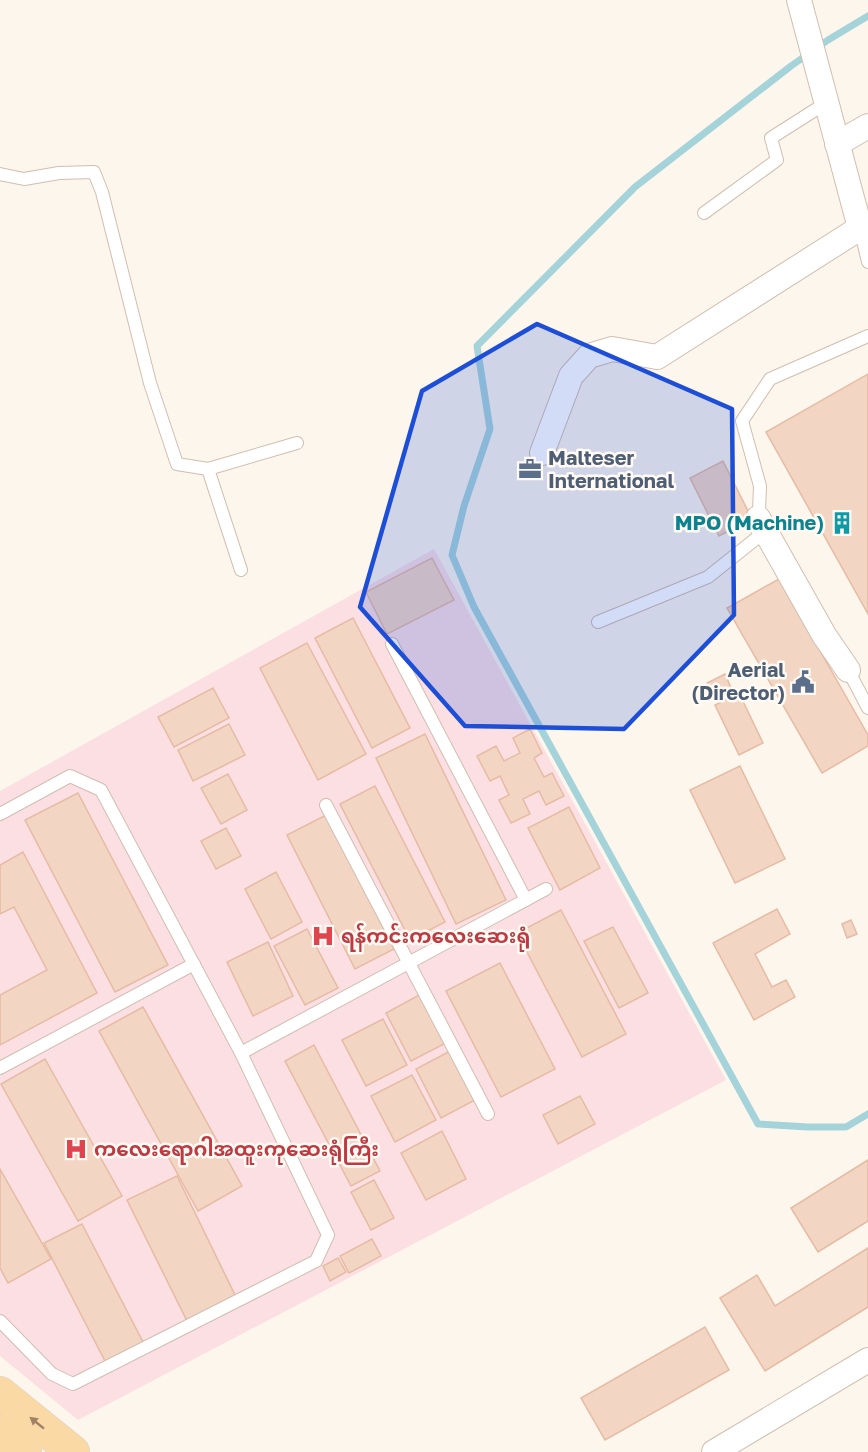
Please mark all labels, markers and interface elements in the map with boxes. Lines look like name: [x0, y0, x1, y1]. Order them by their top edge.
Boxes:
place label: Malteser International: [548, 445, 674, 492]
office icon: Malteser International: [517, 456, 543, 482]
place label: MPO (Machine): [675, 510, 824, 534]
building icon: MPO (Machine): [829, 510, 855, 536]
place label: Aerial (Director): [691, 657, 785, 704]
public building icon: Aerial (Director): [790, 669, 816, 695]
hospital icon: ရန်ကင်းကလေးဆေးရုံ: [310, 923, 336, 949]
place label: ရန်ကင်းကလေးဆေးရုံ: [341, 923, 530, 952]
hospital icon: ကလေးရောဂါအထူးကုဆေးရုံကြီး: [63, 1136, 89, 1162]
place label: ကလေးရောဂါအထူးကုဆေးရုံကြီး: [94, 1136, 379, 1165]
one-way arrow: [29, 1417, 44, 1429]

